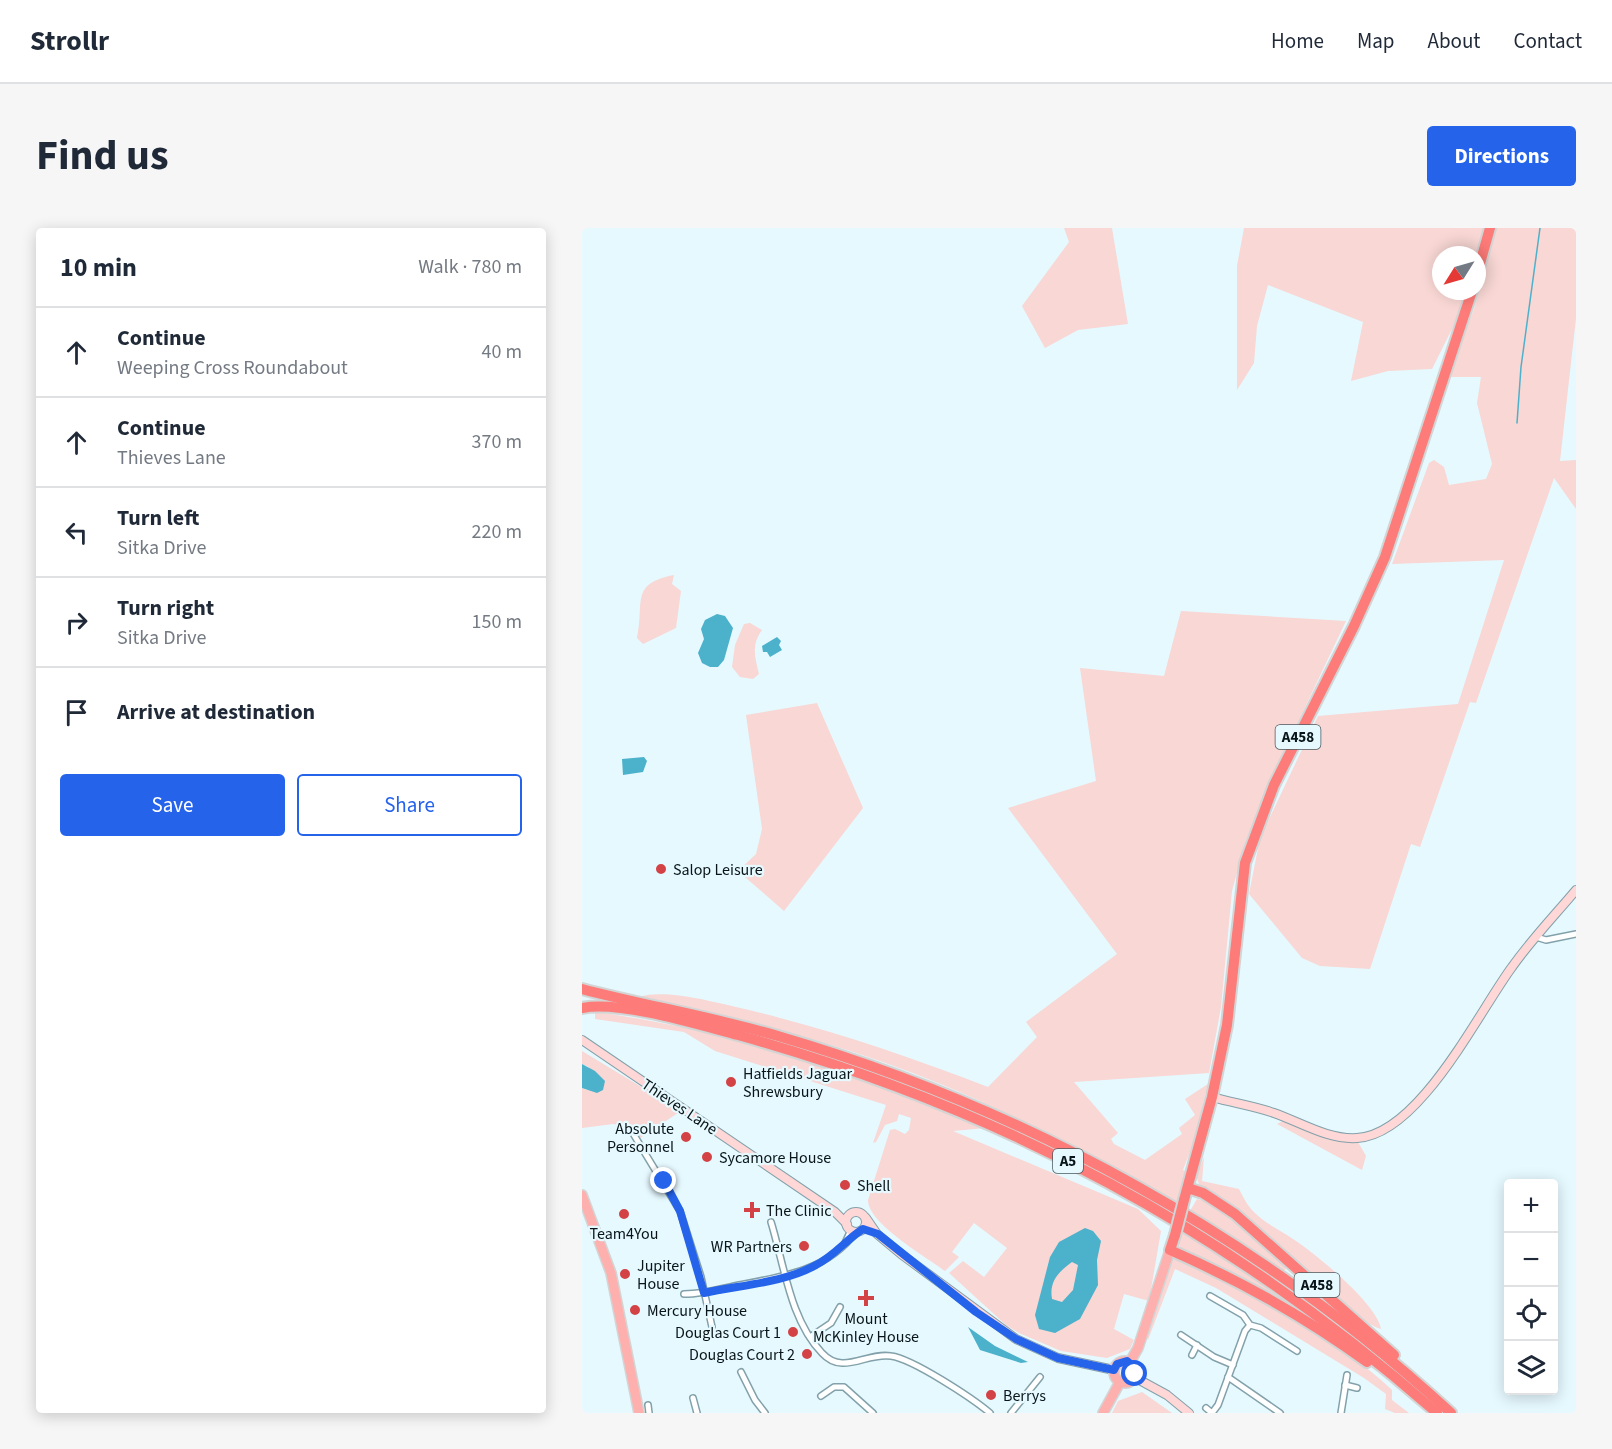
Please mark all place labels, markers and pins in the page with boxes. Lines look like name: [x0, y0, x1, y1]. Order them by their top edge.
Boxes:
place label: Salop Leisure: [673, 859, 763, 881]
marker: Salop Leisure: [654, 862, 668, 876]
place label: Hatfields Jaguar Shrewsbury: [743, 1063, 853, 1103]
marker: Hatfields Jaguar Shrewsbury: [724, 1075, 738, 1089]
place label: Absolute Personnel: [607, 1118, 674, 1158]
marker: Absolute Personnel: [679, 1130, 693, 1144]
place label: Sycamore House: [719, 1147, 831, 1169]
marker: Sycamore House: [700, 1150, 714, 1164]
place label: Shell: [857, 1175, 890, 1197]
marker: Shell: [838, 1178, 852, 1192]
place label: The Clinic: [766, 1200, 832, 1222]
marker: The Clinic: [743, 1201, 761, 1219]
marker: Team4You: [617, 1207, 631, 1221]
place label: Team4You: [590, 1223, 658, 1245]
place label: WR Partners: [711, 1236, 792, 1258]
marker: WR Partners: [797, 1239, 811, 1253]
place label: Jupiter House: [637, 1255, 685, 1295]
marker: Jupiter House: [618, 1267, 632, 1281]
marker: Mount McKinley House: [857, 1289, 875, 1307]
place label: Mercury House: [647, 1300, 747, 1322]
marker: Mercury House: [628, 1303, 642, 1317]
place label: Mount McKinley House: [813, 1308, 919, 1348]
place label: Douglas Court 1: [675, 1322, 781, 1344]
marker: Douglas Court 1: [786, 1325, 800, 1339]
place label: Douglas Court 2: [689, 1344, 795, 1366]
marker: Douglas Court 2: [800, 1347, 814, 1361]
place label: Berrys: [1003, 1385, 1046, 1407]
marker: Berrys: [984, 1388, 998, 1402]

